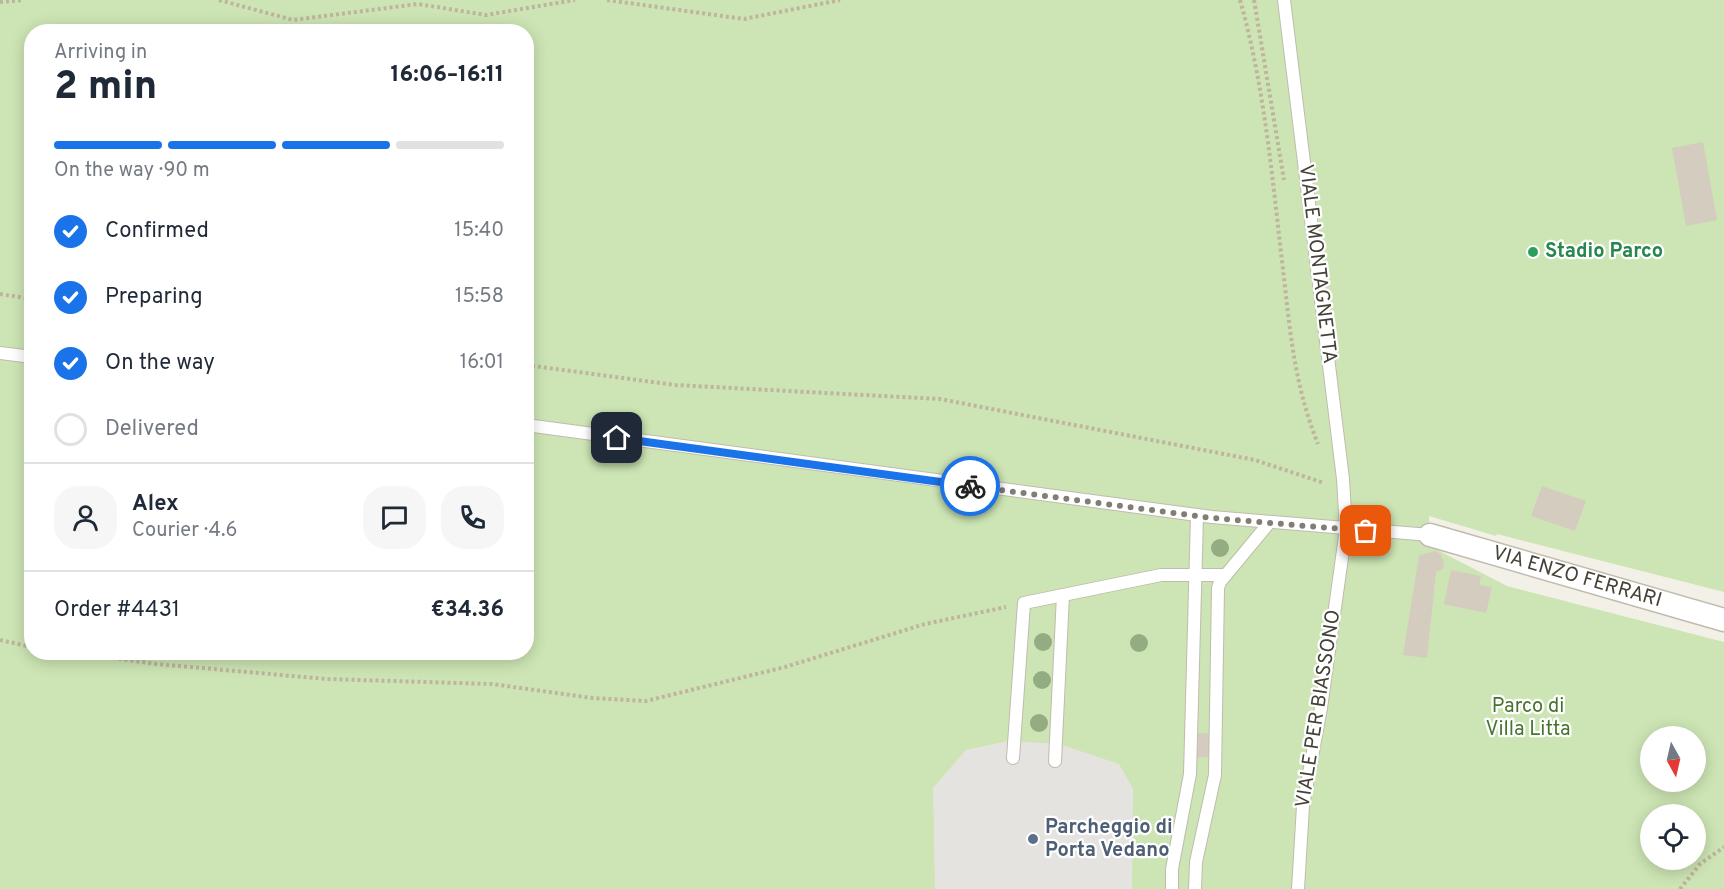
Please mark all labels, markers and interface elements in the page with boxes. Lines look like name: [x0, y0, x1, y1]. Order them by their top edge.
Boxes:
text: Arriving in: [54, 40, 147, 66]
text: 16:06–16:11: [391, 62, 504, 89]
text: 2 min: [54, 64, 157, 113]
text: On the way · 90 m: [54, 158, 210, 184]
street label: VIALE MONTAGNETTA: [1292, 163, 1342, 365]
icon: check: [54, 215, 87, 248]
text: Confirmed: [105, 218, 209, 245]
text: 15:40: [454, 218, 504, 244]
place label: Stadio Parco: [1545, 239, 1663, 265]
marker: Stadio Parco: [1526, 245, 1540, 259]
icon: check: [54, 281, 87, 314]
text: Preparing: [105, 284, 203, 311]
text: 15:58: [455, 284, 504, 310]
icon: check: [54, 347, 87, 380]
text: On the way: [105, 350, 215, 377]
text: 16:01: [460, 350, 504, 376]
pin: [591, 412, 642, 463]
text: Delivered: [105, 416, 199, 443]
icon: home: [600, 421, 633, 454]
courier: [940, 456, 1000, 516]
icon: bike: [954, 470, 987, 503]
button: person: [54, 486, 117, 549]
button: chat: [363, 486, 426, 549]
button: phone: [441, 486, 504, 549]
text: Alex: [132, 491, 179, 518]
pin: [1340, 505, 1391, 556]
icon: bag: [1349, 514, 1382, 547]
text: Courier · 4.6: [132, 518, 237, 544]
street label: VIA ENZO FERRARI: [1489, 541, 1665, 614]
text: Order #4431: [54, 597, 180, 624]
text: €34.36: [431, 597, 504, 624]
street label: VIALE PER BIASSONO: [1290, 608, 1348, 810]
park label: Parco di Villa Litta: [1485, 694, 1571, 743]
north arrow: [1640, 726, 1706, 792]
map controls: [1640, 726, 1706, 870]
button: locate: [1640, 804, 1706, 870]
place label: Parcheggio di Porta Vedano: [1045, 815, 1173, 864]
marker: Parcheggio di Porta Vedano: [1026, 832, 1040, 846]

